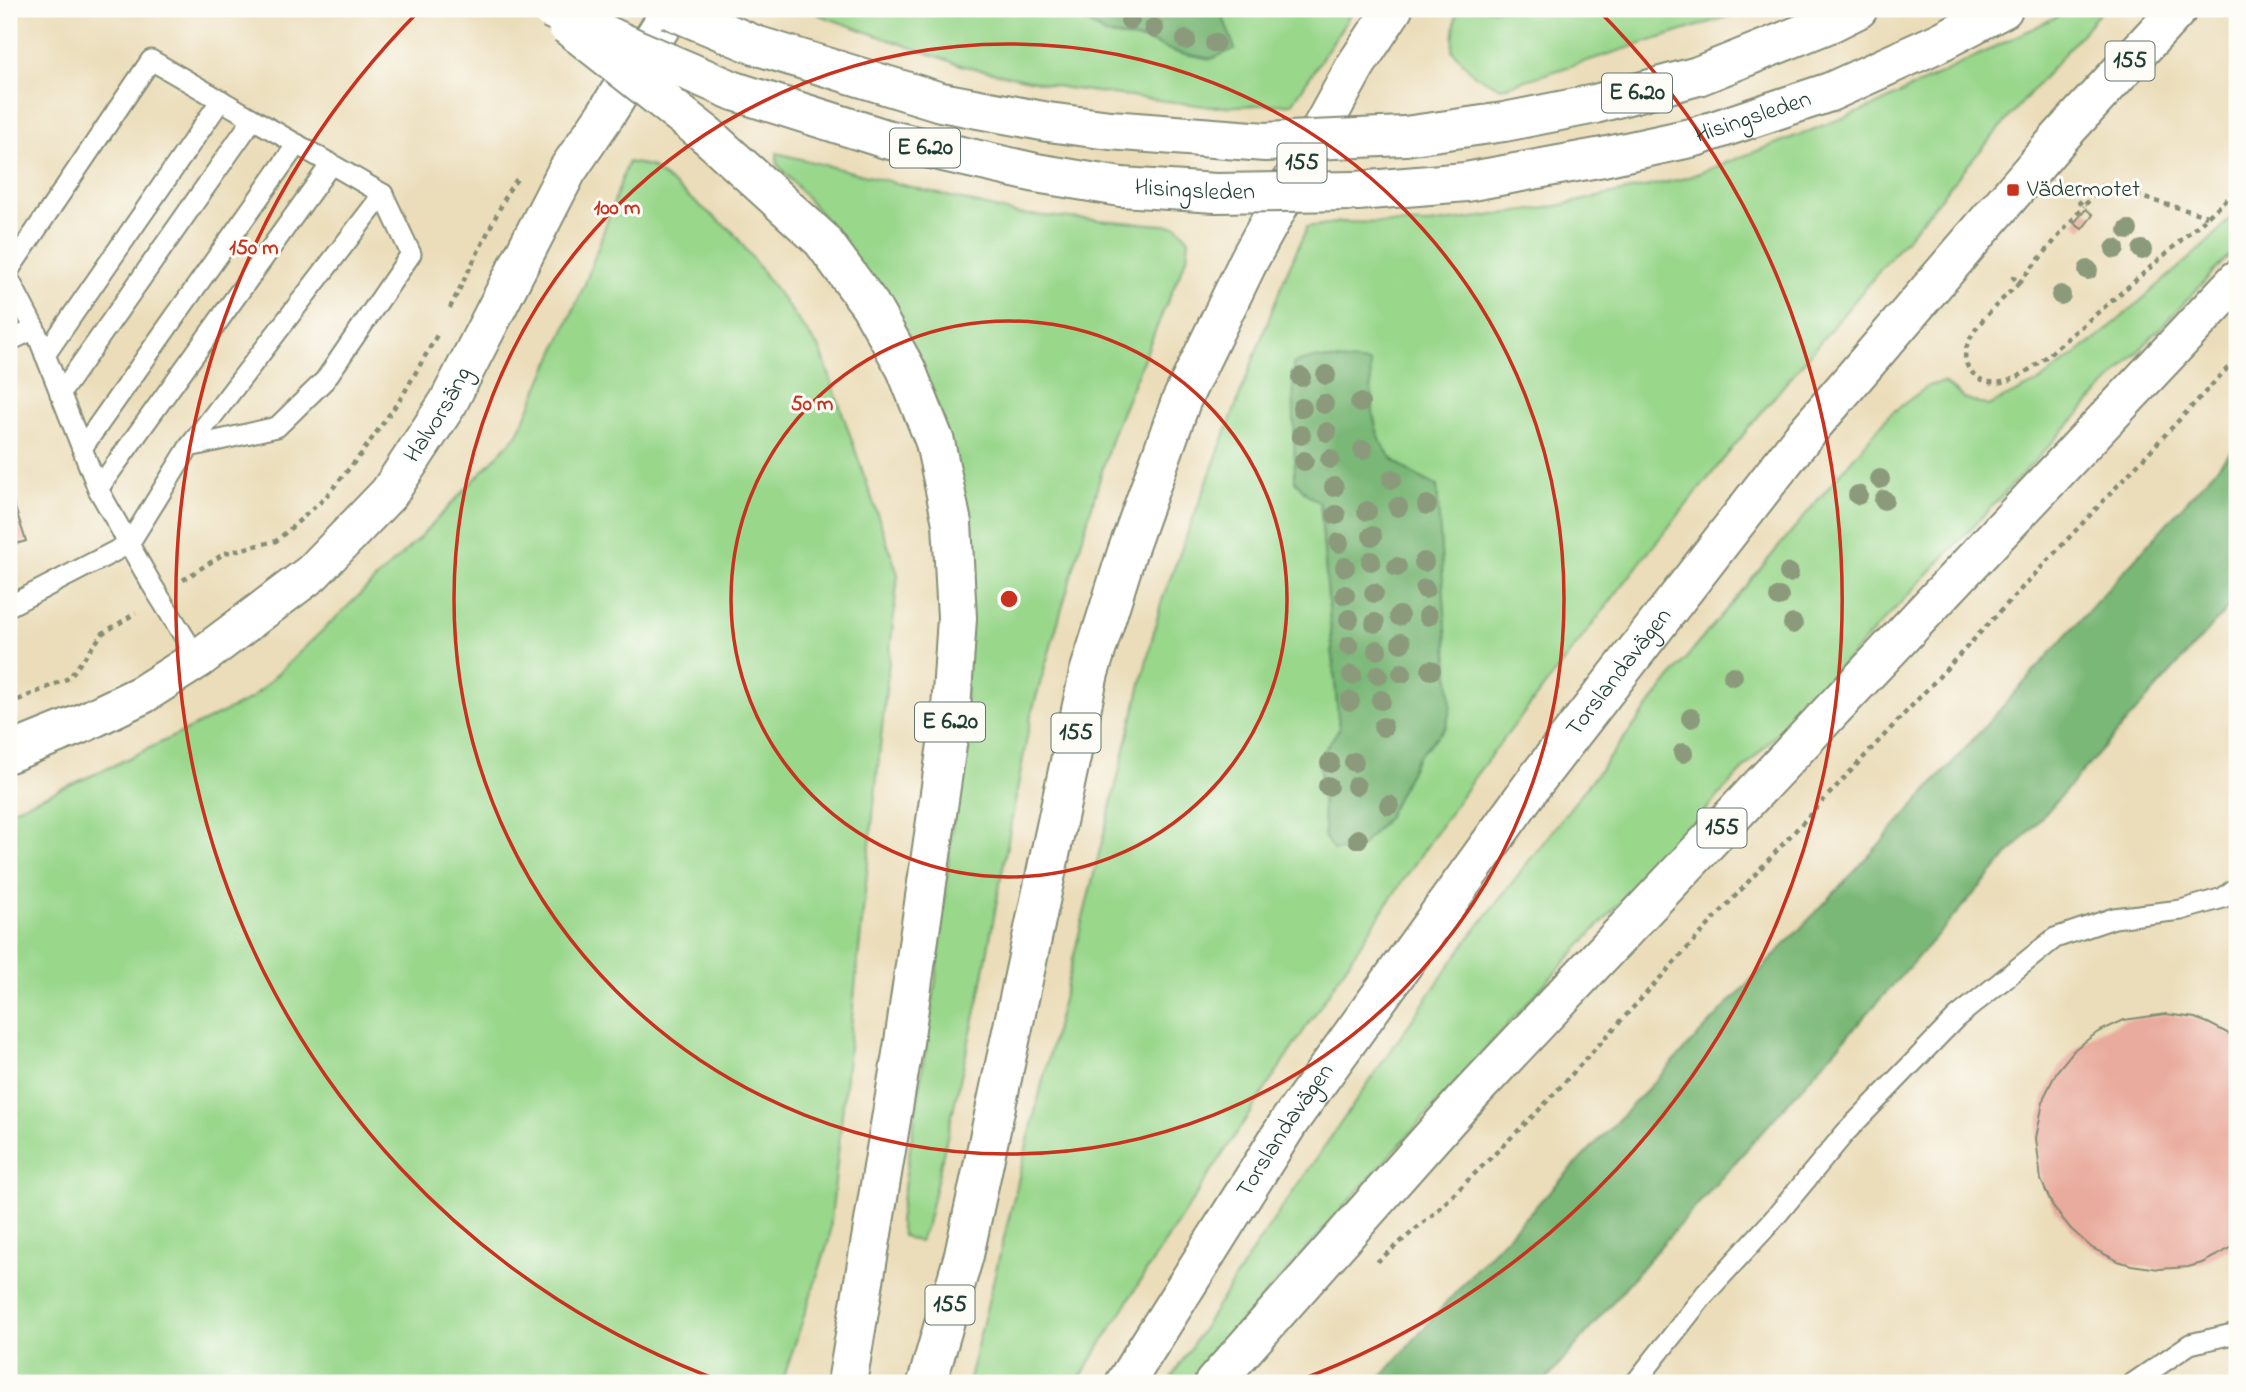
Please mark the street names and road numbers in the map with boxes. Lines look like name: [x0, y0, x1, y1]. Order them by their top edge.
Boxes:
road number: 155: [2106, 41, 2154, 80]
road number: E 6.20: [1602, 74, 1672, 113]
street label: Hisingsleden: [1690, 82, 1816, 153]
road number: E 6.20: [890, 128, 960, 168]
road number: 155: [1278, 144, 1326, 182]
street label: Hisingsleden: [1134, 170, 1255, 211]
street label: Halvorsäng: [396, 361, 481, 470]
street label: Torslandavägen: [1558, 601, 1681, 745]
road number: E 6.20: [915, 702, 985, 742]
road number: 155: [1052, 713, 1100, 752]
road number: 155: [1698, 808, 1746, 848]
street label: Torslandavägen: [1228, 1056, 1343, 1205]
road number: 155: [926, 1286, 974, 1324]

